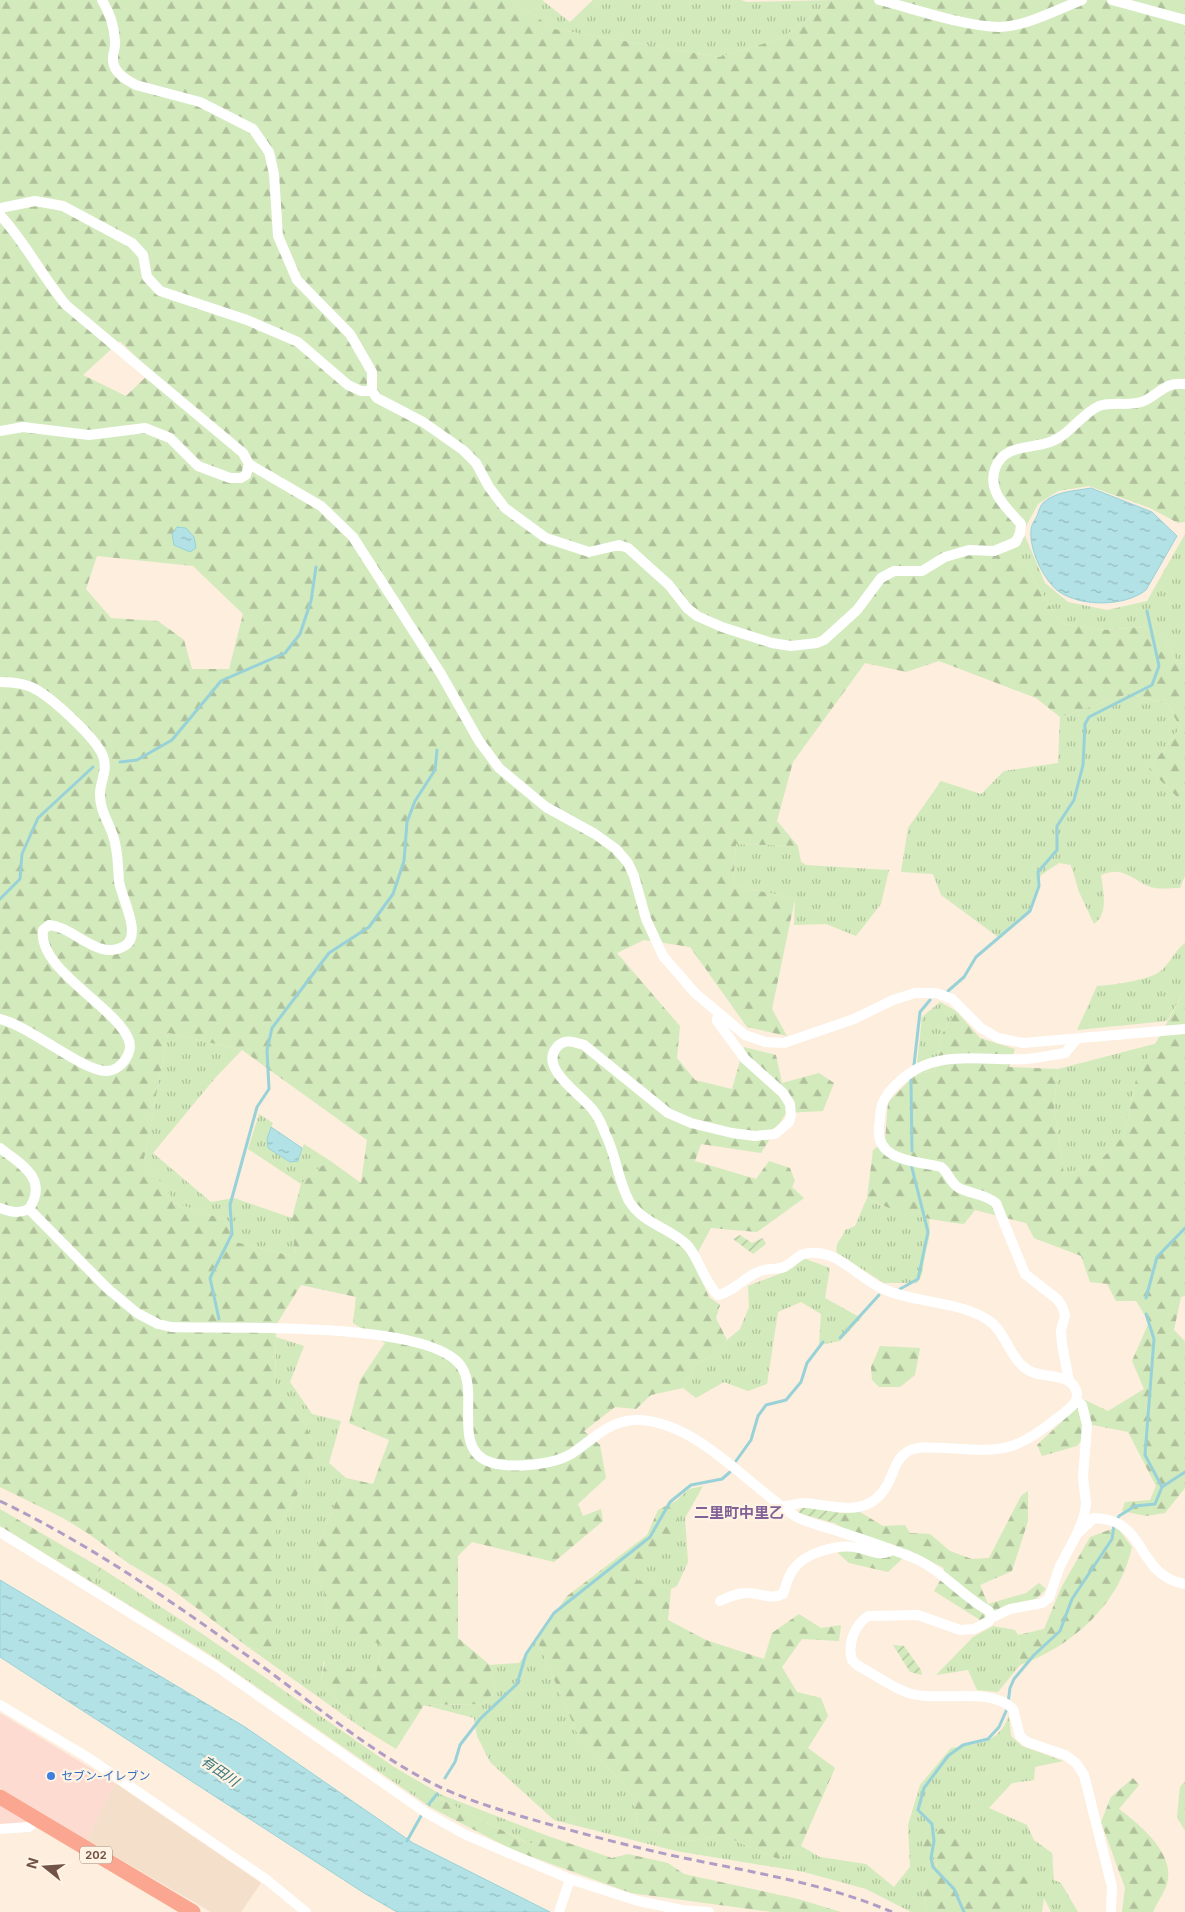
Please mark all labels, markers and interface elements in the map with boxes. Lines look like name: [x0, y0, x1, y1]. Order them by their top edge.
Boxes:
district label: 二里町中里乙: [694, 1503, 784, 1522]
water label: 有田川: [198, 1752, 244, 1791]
place label: セブン-イレブン: [61, 1768, 151, 1783]
marker: セブン-イレブン: [45, 1770, 57, 1782]
north arrow: [20, 1842, 70, 1892]
road number: 202: [80, 1846, 112, 1864]
text: N: [22, 1855, 42, 1871]

